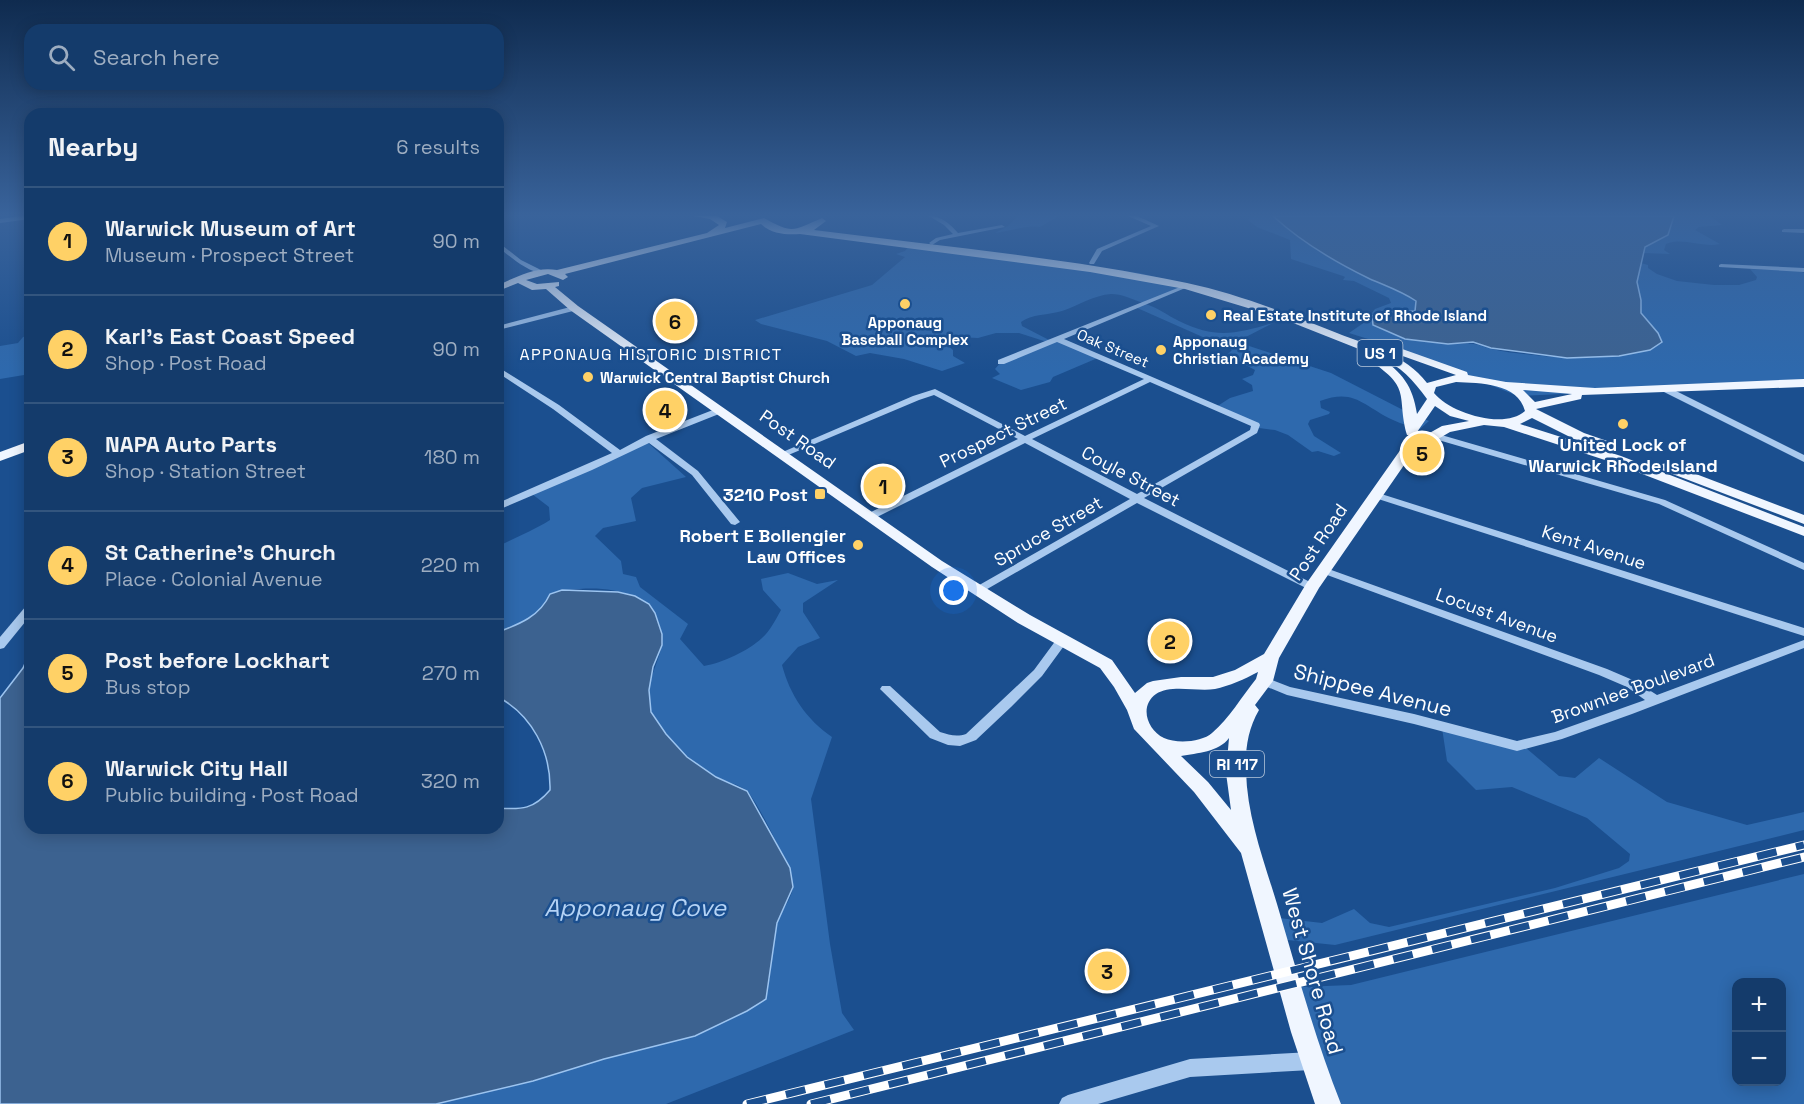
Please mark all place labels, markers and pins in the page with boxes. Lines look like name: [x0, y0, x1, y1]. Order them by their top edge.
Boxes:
marker: Apponaug Baseball Complex: [898, 297, 912, 311]
pin: 6: [656, 298, 694, 344]
place label: Real Estate Institute of Rhode Island: [1223, 306, 1487, 325]
marker: Real Estate Institute of Rhode Island: [1204, 308, 1218, 322]
place label: Apponaug Baseball Complex: [841, 313, 969, 349]
place label: Apponaug Christian Academy: [1173, 332, 1309, 368]
marker: Apponaug Christian Academy: [1154, 343, 1168, 357]
place label: Warwick Central Baptist Church: [600, 368, 830, 387]
marker: Warwick Central Baptist Church: [581, 370, 595, 384]
pin: 4: [646, 388, 684, 432]
marker: United Lock of Warwick Rhode Island: [1616, 417, 1630, 431]
pin: 5: [1402, 430, 1442, 476]
place label: United Lock of Warwick Rhode Island: [1528, 433, 1718, 477]
pin: 1: [864, 464, 902, 508]
place label: 3210 Post: [723, 483, 808, 506]
marker: 3210 Post: [813, 487, 827, 501]
place label: Robert E Bollengier Law Offices: [679, 524, 846, 568]
marker: Robert E Bollengier Law Offices: [851, 538, 865, 552]
pin: 2: [1150, 618, 1190, 664]
pin: 3: [1088, 948, 1126, 994]

